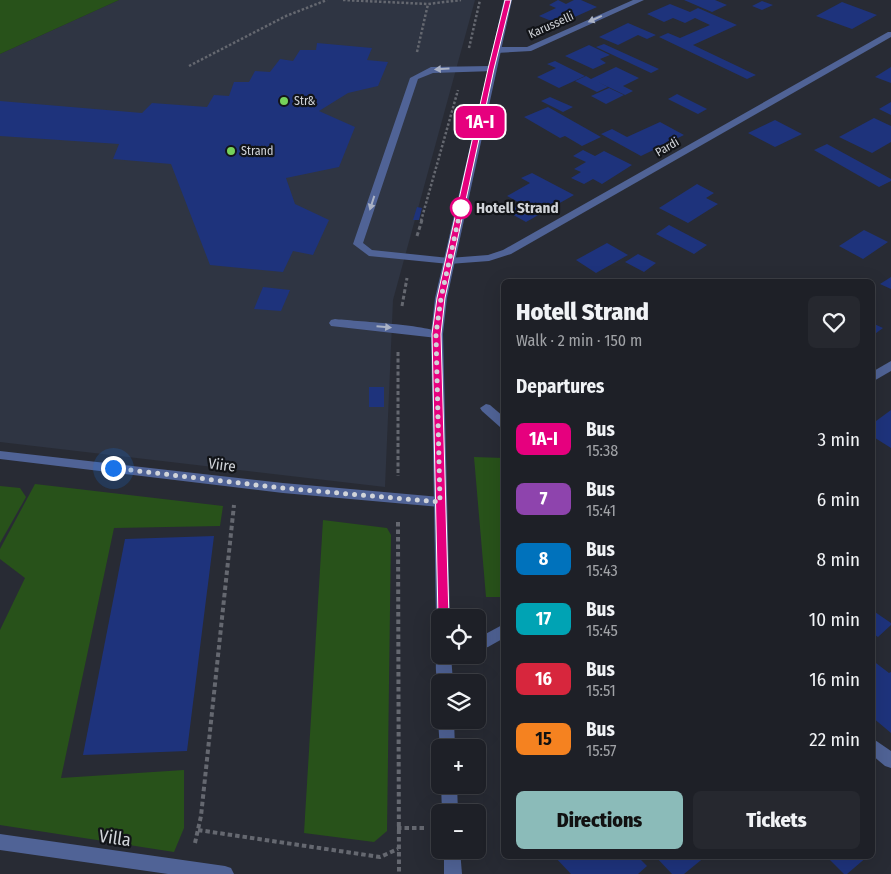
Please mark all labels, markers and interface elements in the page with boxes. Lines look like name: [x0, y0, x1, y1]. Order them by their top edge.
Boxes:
street label: Karusselli: [526, 9, 576, 41]
one-way arrow: [588, 16, 602, 24]
one-way arrow: [434, 66, 450, 74]
place label: Str&: [294, 94, 316, 108]
marker: Str&: [278, 95, 290, 107]
line badge: 1A-I: [445, 106, 515, 138]
text: 1A-I: [466, 111, 494, 133]
street label: Pardi: [653, 135, 681, 159]
place label: Strand: [241, 144, 273, 158]
marker: Strand: [225, 145, 237, 157]
one-way arrow: [368, 196, 375, 211]
marker: Hotell Strand: [450, 197, 472, 219]
place label: Hotell Strand: [476, 199, 559, 217]
button: heart: [808, 296, 860, 348]
text: Hotell Strand: [516, 298, 649, 326]
one-way arrow: [376, 323, 392, 331]
text: Walk · 2 min · 150 m: [516, 331, 642, 350]
text: Departures: [516, 375, 604, 398]
text: Bus: [586, 418, 615, 441]
text: 1A-I: [529, 428, 558, 450]
text: 3 min: [818, 428, 860, 451]
text: 15:38: [586, 441, 618, 460]
street label: Viire: [207, 454, 237, 476]
your location: [101, 456, 126, 481]
text: Bus: [586, 478, 615, 501]
text: 7: [540, 488, 547, 510]
text: 6 min: [817, 488, 860, 511]
text: 15:41: [586, 501, 616, 520]
text: Bus: [586, 538, 615, 561]
text: 8: [539, 548, 548, 570]
text: 8 min: [817, 548, 860, 571]
text: 15:43: [586, 561, 618, 580]
text: Bus: [586, 598, 615, 621]
text: 17: [536, 608, 551, 630]
text: 10 min: [809, 608, 860, 631]
map controls: [431, 609, 486, 859]
button: locate: [431, 609, 486, 664]
text: 15:45: [586, 621, 618, 640]
text: Bus: [586, 658, 615, 681]
text: 16: [535, 668, 552, 690]
text: 16 min: [809, 668, 860, 691]
button: layers: [431, 674, 486, 729]
text: 15:51: [586, 681, 616, 700]
text: Bus: [586, 718, 615, 741]
text: 15: [535, 728, 552, 750]
text: 22 min: [809, 728, 860, 751]
button: +: [431, 739, 486, 794]
text: 15:57: [586, 741, 617, 760]
button: Directions: [516, 791, 683, 849]
button: Tickets: [693, 791, 860, 849]
button: −: [431, 804, 486, 859]
street label: Villa: [98, 825, 133, 851]

